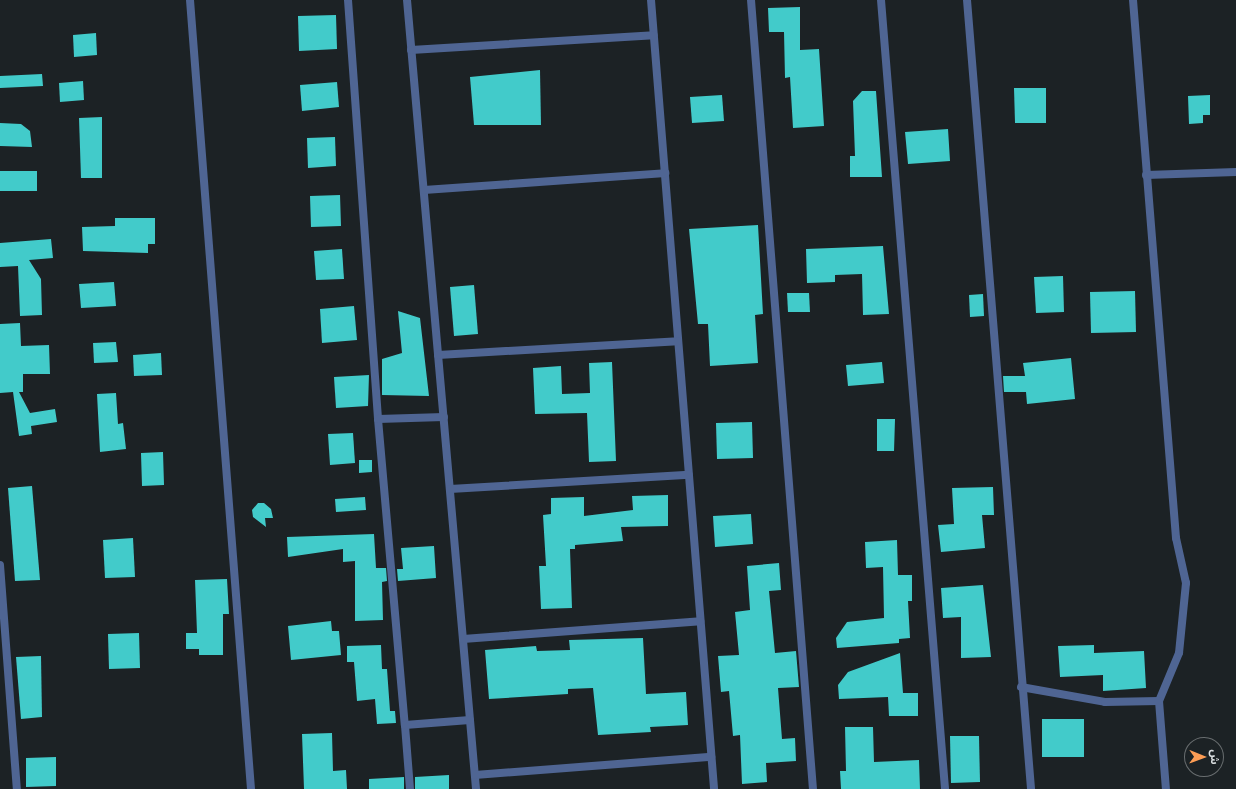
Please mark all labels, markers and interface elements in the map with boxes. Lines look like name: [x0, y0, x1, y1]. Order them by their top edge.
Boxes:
north arrow: [1184, 737, 1224, 777]
text: ش: [1208, 750, 1222, 765]

